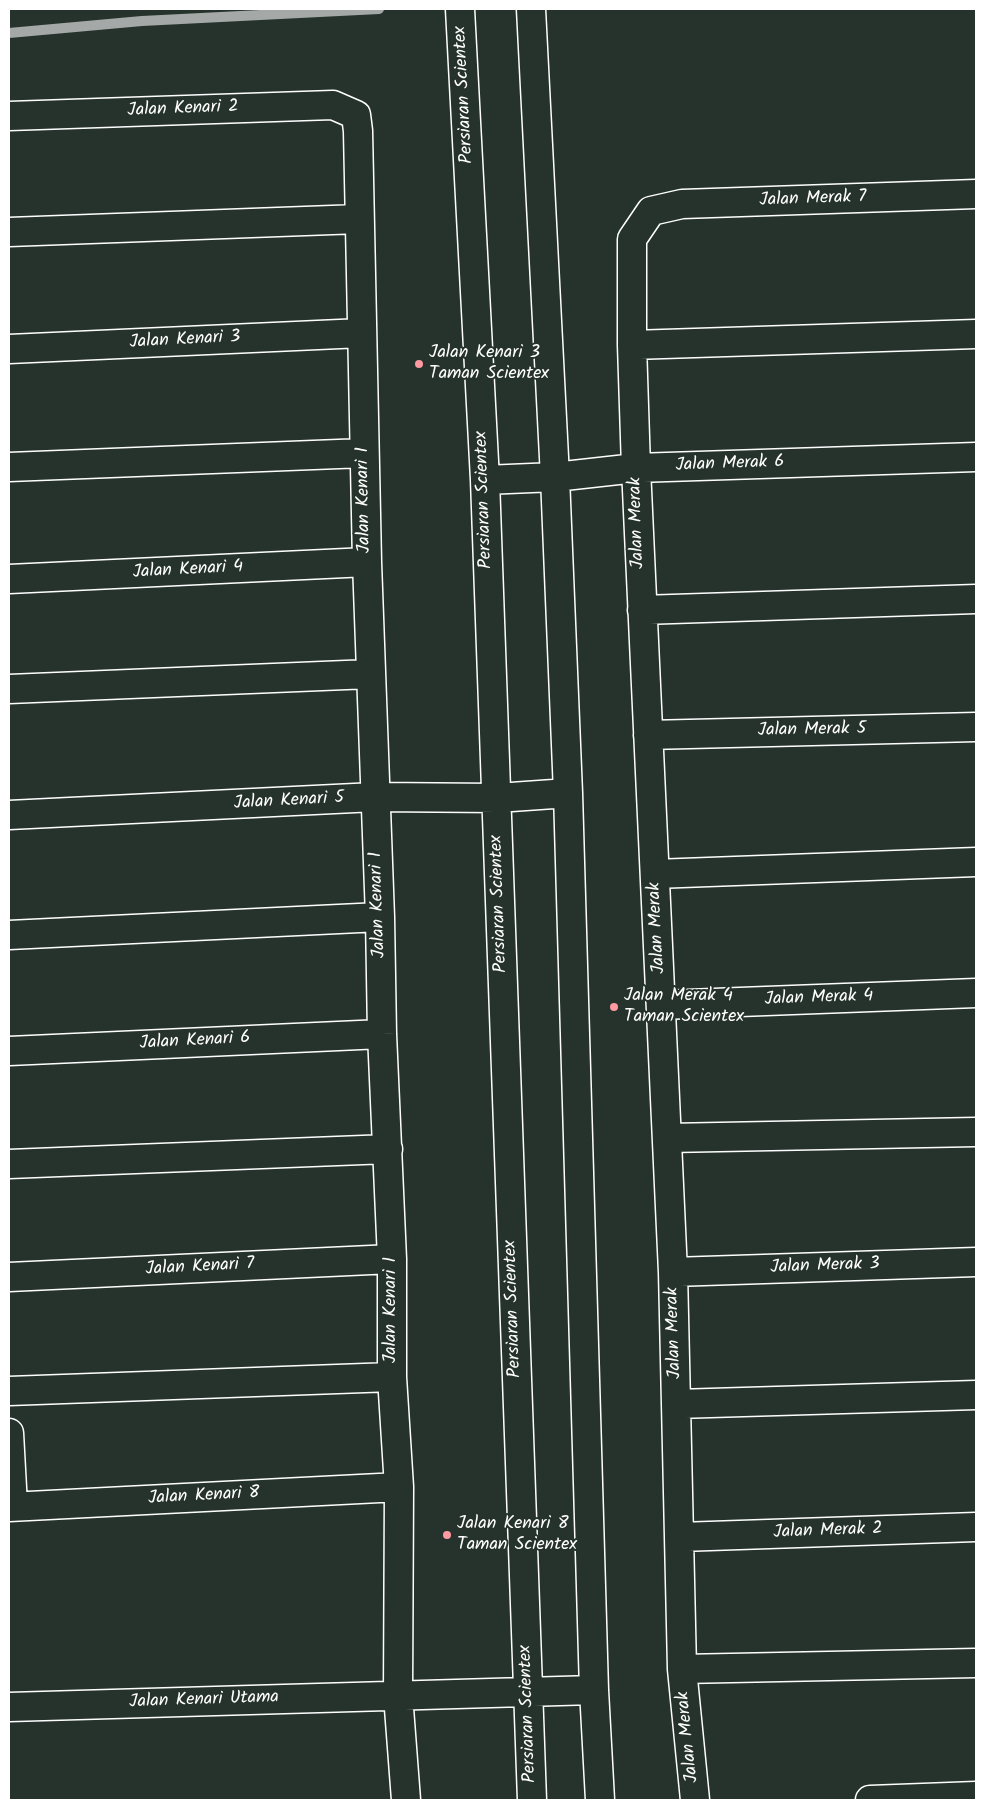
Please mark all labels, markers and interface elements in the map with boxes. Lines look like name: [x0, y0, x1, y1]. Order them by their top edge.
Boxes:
street label: Persiaran Scientex: [451, 26, 479, 164]
street label: Jalan Kenari 2: [127, 97, 239, 123]
street label: Jalan Merak 7: [759, 187, 867, 213]
street label: Jalan Kenari 3: [129, 327, 241, 355]
place label: Jalan Kenari 3 Taman Scientex: [429, 343, 549, 386]
marker: Jalan Kenari 3 Taman Scientex: [413, 358, 425, 370]
street label: Persiaran Scientex: [472, 431, 498, 569]
street label: Jalan Kenari 1: [353, 447, 377, 553]
street label: Jalan Merak 6: [675, 452, 785, 478]
street label: Jalan Merak: [626, 477, 650, 569]
street label: Jalan Kenari 4: [132, 557, 244, 585]
street label: Jalan Merak 5: [758, 719, 866, 743]
street label: Jalan Kenari 5: [233, 788, 345, 816]
street label: Persiaran Scientex: [487, 835, 513, 973]
street label: Jalan Kenari 1: [366, 851, 392, 959]
street label: Jalan Merak: [645, 882, 671, 974]
place label: Jalan Merak 4 Taman Scientex: [624, 986, 744, 1028]
street label: Jalan Merak 4: [764, 986, 874, 1012]
marker: Jalan Merak 4 Taman Scientex: [608, 1001, 620, 1013]
street label: Jalan Kenari 6: [139, 1028, 251, 1056]
street label: Persiaran Scientex: [501, 1240, 527, 1378]
street label: Jalan Kenari 7: [145, 1254, 255, 1282]
street label: Jalan Merak 3: [770, 1254, 880, 1280]
street label: Jalan Kenari 1: [381, 1257, 403, 1363]
street label: Jalan Merak: [663, 1287, 687, 1379]
street label: Jalan Kenari 8: [148, 1483, 260, 1511]
place label: Jalan Kenari 8 Taman Scientex: [457, 1514, 577, 1556]
street label: Jalan Merak 2: [773, 1519, 883, 1545]
marker: Jalan Kenari 8 Taman Scientex: [441, 1529, 453, 1541]
street label: Persiaran Scientex: [516, 1645, 542, 1783]
street label: Jalan Kenari Utama: [129, 1688, 279, 1714]
street label: Jalan Merak: [673, 1690, 705, 1784]

